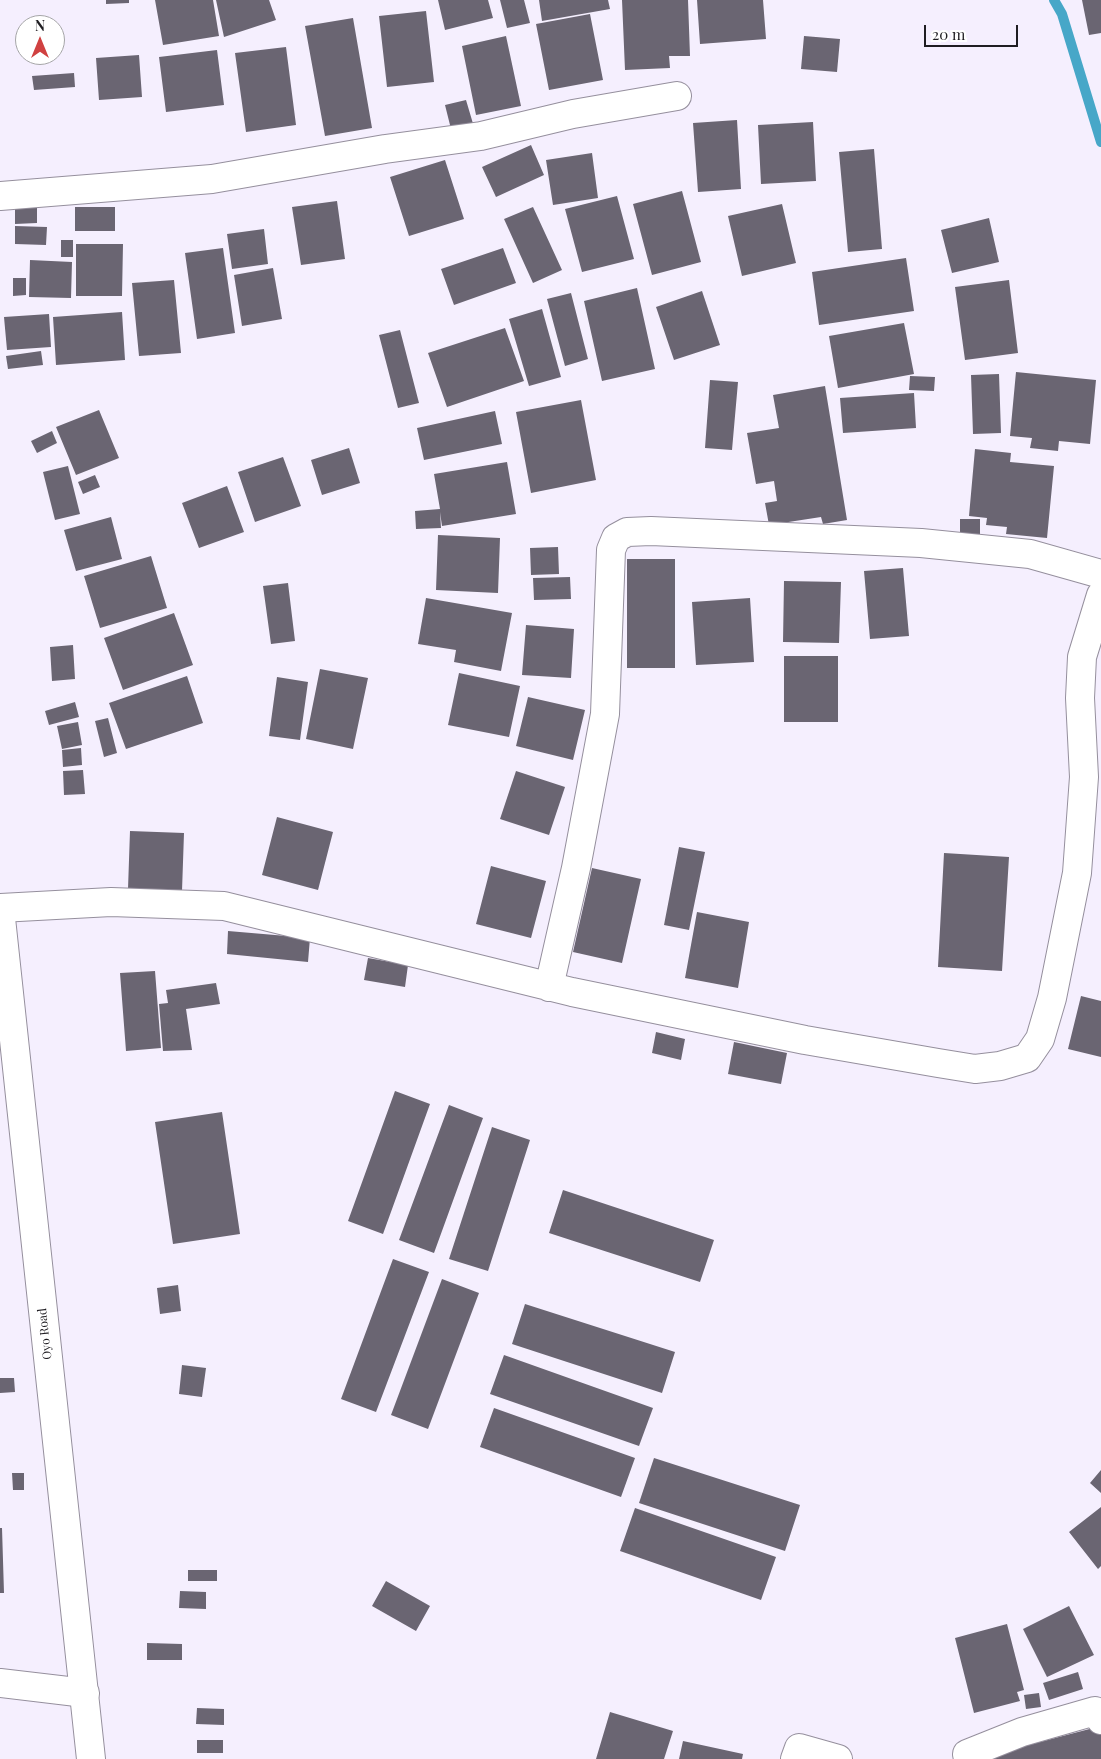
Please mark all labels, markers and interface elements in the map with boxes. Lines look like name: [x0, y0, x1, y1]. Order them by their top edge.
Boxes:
north arrow: [15, 15, 65, 65]
scale bar: [926, 15, 1020, 47]
text: N: [35, 16, 45, 35]
text: 20 m: [932, 24, 965, 44]
street label: Oyo Road: [35, 1308, 55, 1360]

